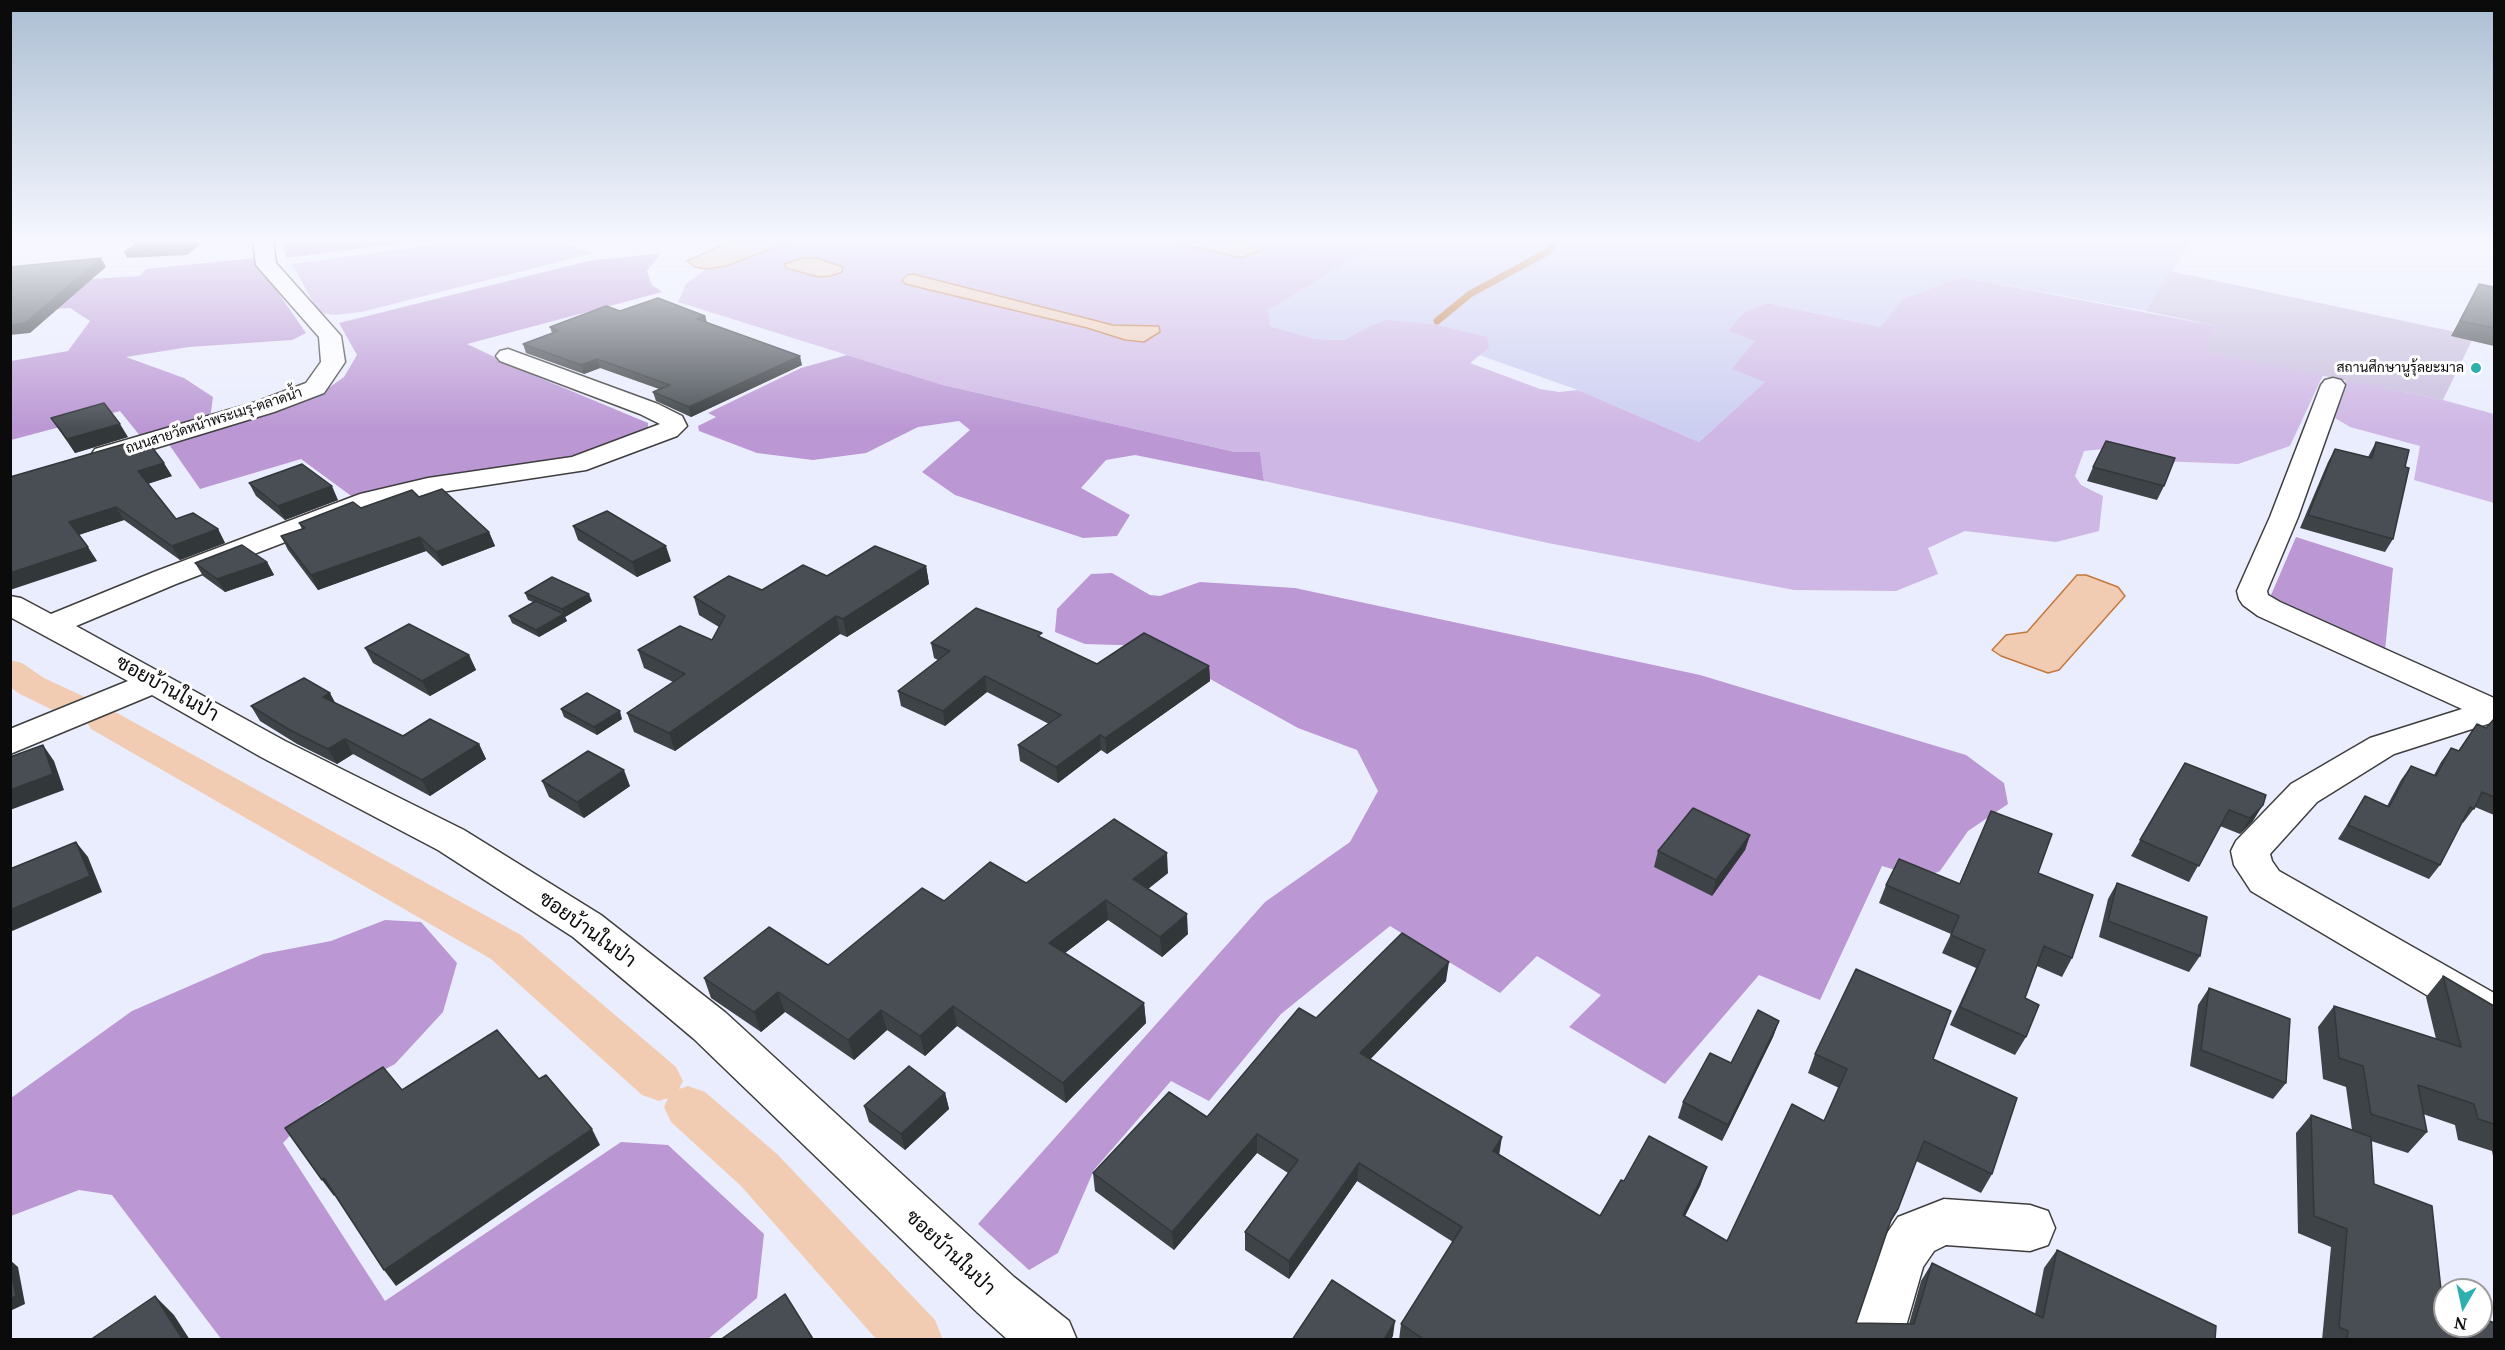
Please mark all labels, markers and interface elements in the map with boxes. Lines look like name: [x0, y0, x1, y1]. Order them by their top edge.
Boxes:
place label: สถานศึกษานูรุ้ลยะมาล: [2336, 360, 2464, 376]
marker: สถานศึกษานูรุ้ลยะมาล: [2469, 361, 2483, 375]
street label: ถนนสายวัดหน้าพระเมรุ-ตลาดน้ำ: [124, 384, 304, 458]
street label: ซอยบ้านในป่า: [111, 651, 223, 727]
street label: ซอยบ้านในป่า: [534, 887, 640, 973]
street label: ซอยบ้านในป่า: [900, 1205, 1000, 1301]
north arrow: [2433, 1278, 2493, 1338]
text: N: [2453, 1312, 2468, 1336]

